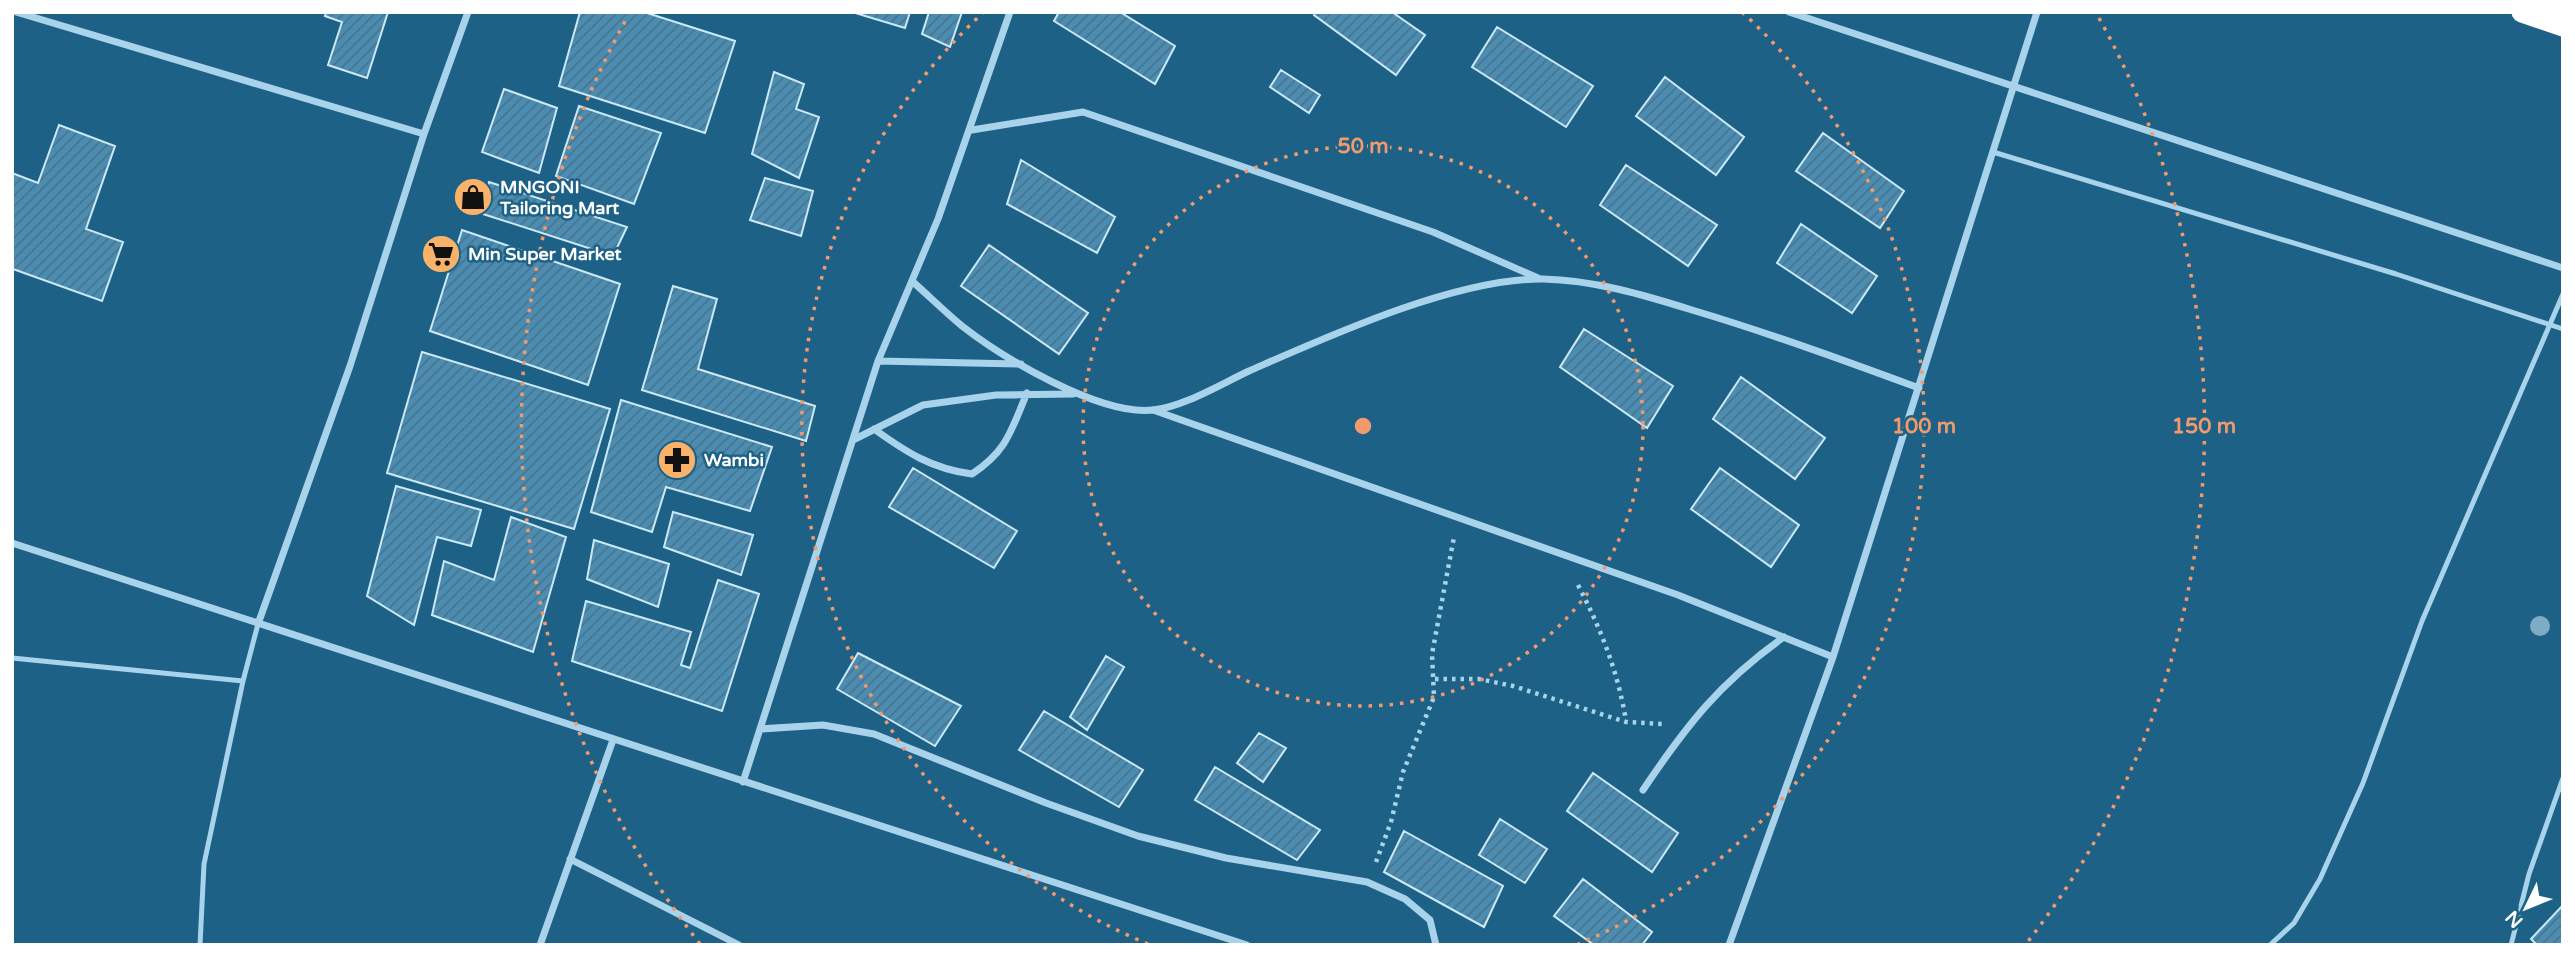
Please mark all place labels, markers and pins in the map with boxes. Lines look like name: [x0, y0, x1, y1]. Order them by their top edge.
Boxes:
shop icon: MNGONI Tailoring Mart: [452, 176, 494, 218]
place label: MNGONI Tailoring Mart: [499, 176, 619, 219]
supermarket icon: Min Super Market: [420, 233, 462, 275]
place label: Min Super Market: [468, 243, 622, 265]
centre of rings: [1351, 414, 1375, 438]
pharmacy icon: Wambi: [656, 439, 698, 481]
place label: Wambi: [704, 449, 764, 471]

